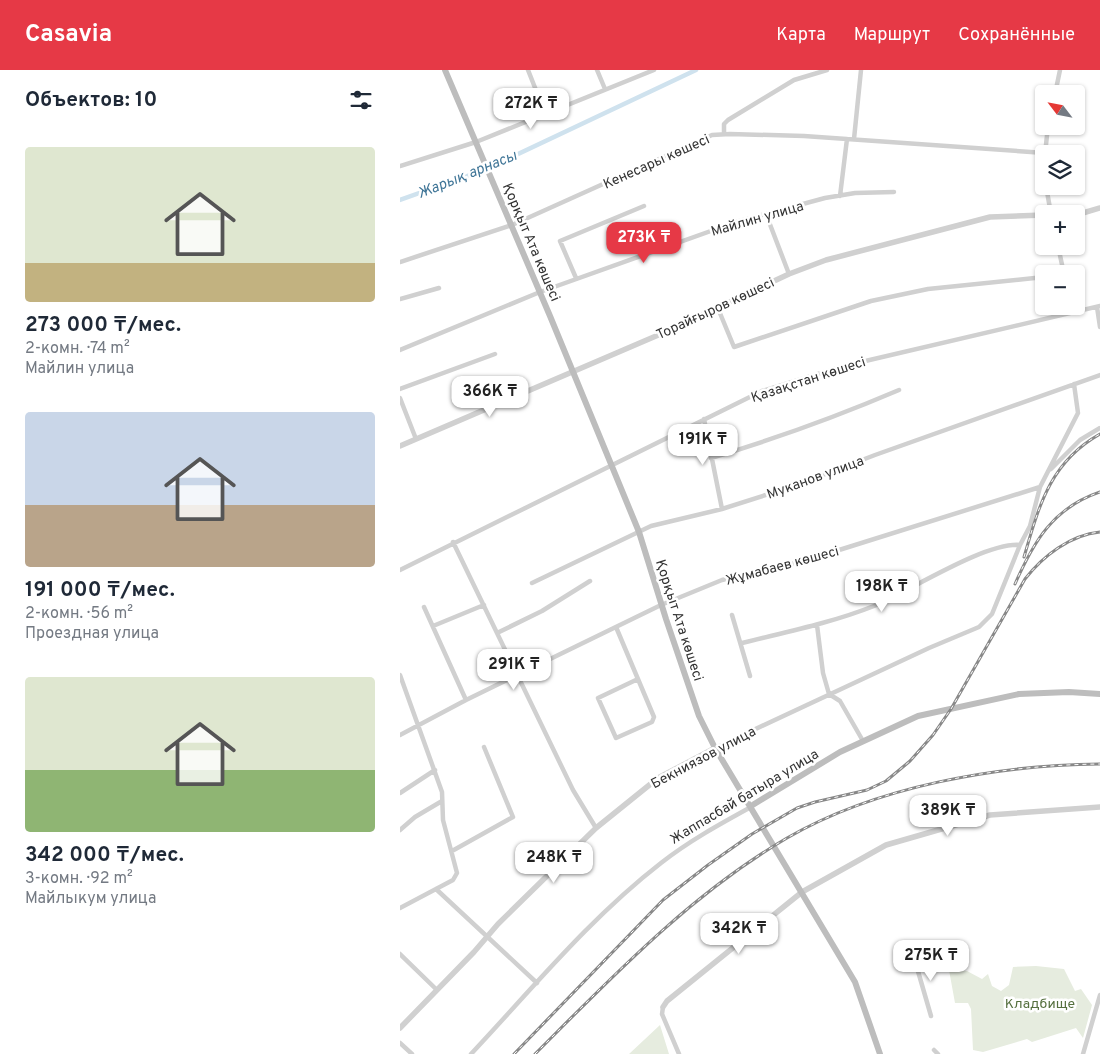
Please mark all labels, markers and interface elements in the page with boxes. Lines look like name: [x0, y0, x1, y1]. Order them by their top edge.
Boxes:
text: Casavia: [25, 20, 112, 50]
text: Карта: [776, 24, 826, 47]
text: Маршрут: [854, 24, 930, 47]
text: Сохранённые: [958, 24, 1075, 47]
north arrow: [1035, 85, 1085, 135]
map controls: [1035, 85, 1085, 315]
icon: filters: [347, 86, 375, 114]
text: Объектов: 10: [25, 87, 157, 114]
pin: 272K ₸: [490, 88, 572, 130]
text: 272K ₸: [504, 94, 558, 114]
street label: Кенесары көшесі: [601, 131, 712, 193]
button: layers: [1035, 145, 1085, 195]
water label: Жарық арнасы: [415, 147, 521, 204]
icon: home: [155, 179, 245, 269]
street label: Қорқыт Ата көшесі: [498, 181, 563, 304]
street label: Майлин улица: [709, 198, 806, 241]
button: +: [1035, 205, 1085, 255]
pin: 273K ₸: [603, 222, 685, 264]
text: 273K ₸: [617, 228, 671, 248]
button: −: [1035, 265, 1085, 315]
street label: Торайғыров көшесі: [654, 275, 777, 344]
text: 273 000 ₸/мес.: [25, 312, 181, 339]
text: 2-комн. · 74 m²: [25, 339, 130, 359]
street label: Қазақстан көшесі: [749, 354, 868, 407]
text: Майлин улица: [25, 359, 134, 379]
pin: 366K ₸: [449, 376, 531, 418]
text: 366K ₸: [462, 382, 518, 402]
pin: 191K ₸: [662, 424, 744, 466]
text: 191K ₸: [679, 430, 727, 450]
icon: home: [155, 444, 245, 534]
street label: Муканов улица: [765, 453, 866, 504]
street label: Жұмабаев көшесі: [724, 543, 841, 590]
street label: Қорқыт Ата көшесі: [651, 558, 706, 683]
pin: 198K ₸: [841, 570, 923, 613]
text: 191 000 ₸/мес.: [25, 577, 175, 604]
text: 198K ₸: [856, 577, 908, 597]
text: 2-комн. · 56 m²: [25, 604, 133, 624]
text: Проездная улица: [25, 624, 159, 644]
pin: 291K ₸: [473, 648, 555, 691]
text: 291K ₸: [488, 655, 540, 675]
icon: home: [155, 709, 245, 799]
street label: Бекниязов улица: [648, 724, 759, 793]
street label: Жаппасбай батыра улица: [667, 746, 822, 848]
pin: 389K ₸: [907, 794, 989, 837]
text: 389K ₸: [920, 801, 976, 821]
text: 342 000 ₸/мес.: [25, 842, 184, 869]
pin: 248K ₸: [513, 842, 595, 884]
text: 248K ₸: [526, 848, 582, 868]
text: 3-комн. · 92 m²: [25, 869, 133, 889]
text: Майлыкум улица: [25, 889, 156, 909]
pin: 342K ₸: [698, 912, 780, 955]
text: 342K ₸: [711, 919, 767, 939]
pin: 275K ₸: [890, 940, 972, 982]
text: 275K ₸: [904, 946, 958, 966]
park label: Кладбище: [1005, 996, 1075, 1013]

